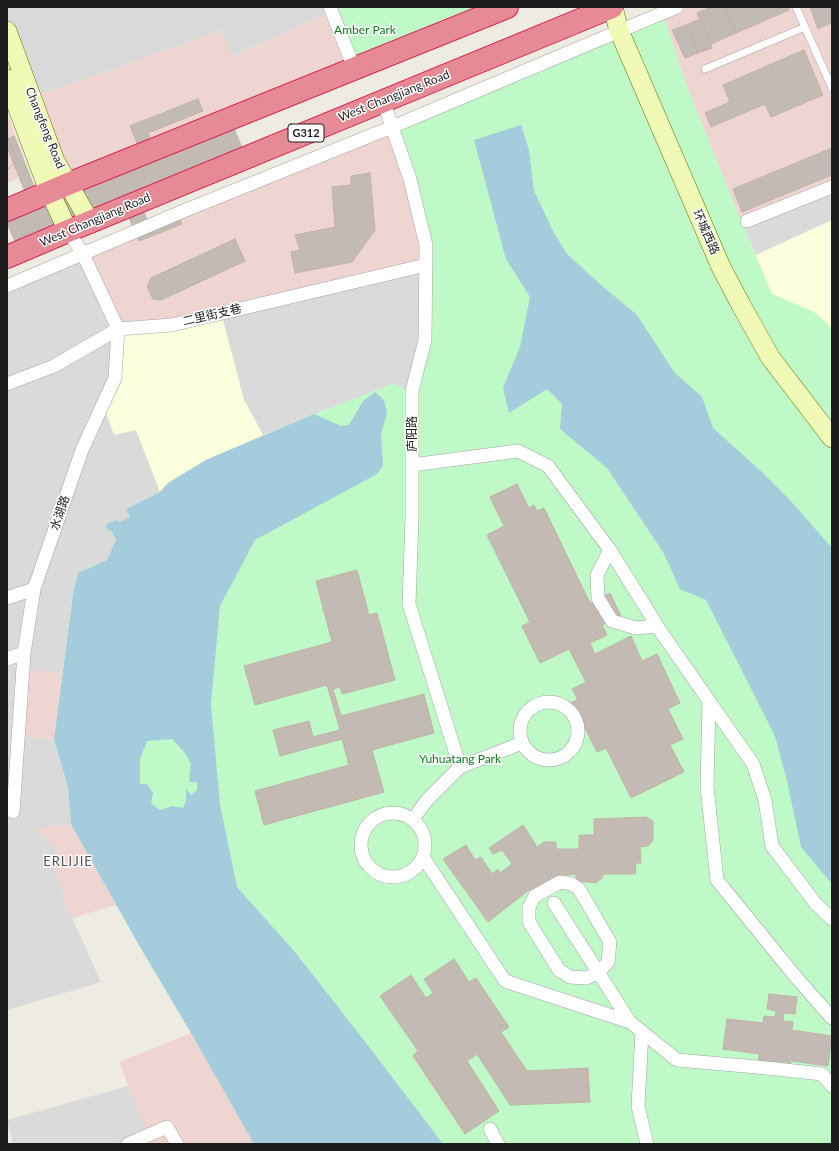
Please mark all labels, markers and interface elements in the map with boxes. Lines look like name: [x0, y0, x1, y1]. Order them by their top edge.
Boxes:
park label: Amber Park: [334, 23, 396, 37]
street label: West Changjiang Road: [336, 67, 452, 125]
street label: Changfeng Road: [22, 85, 68, 171]
road number: G312: [288, 124, 324, 142]
street label: West Changjiang Road: [38, 190, 152, 250]
street label: 环城西路: [690, 207, 722, 257]
street label: 二里街支巷: [181, 301, 243, 329]
street label: 庐阳路: [405, 416, 419, 452]
street label: 水湖路: [47, 494, 73, 532]
park label: Yuhuatang Park: [419, 752, 501, 766]
district label: ERLIJIE: [43, 854, 93, 870]

